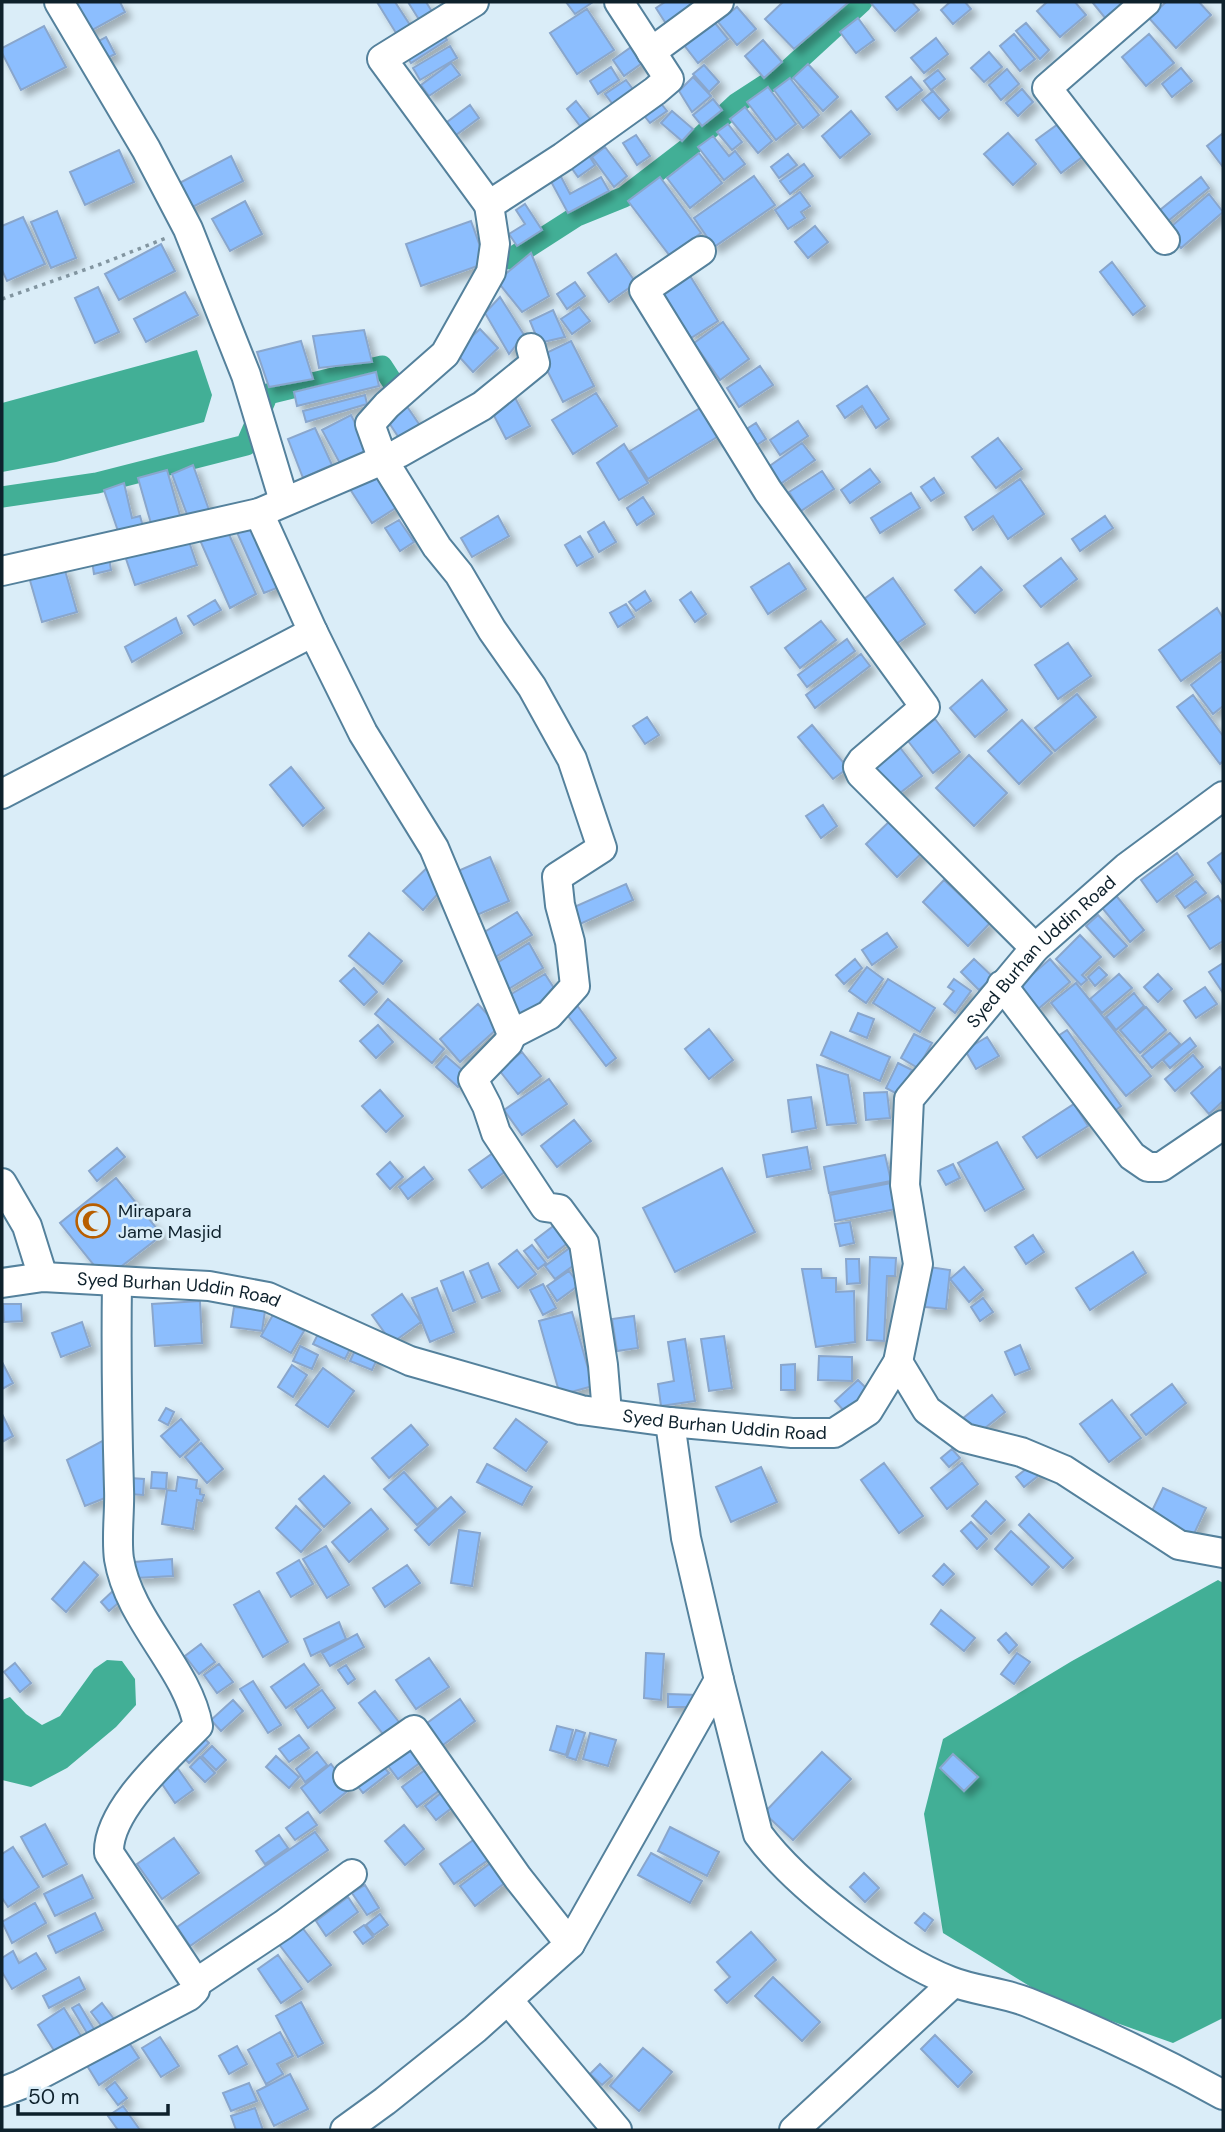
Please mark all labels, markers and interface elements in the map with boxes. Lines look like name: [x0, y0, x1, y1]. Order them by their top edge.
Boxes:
street label: Syed Burhan Uddin Road: [961, 870, 1121, 1033]
place label: Mirapara Jame Masjid: [118, 1199, 222, 1244]
mosque icon: Mirapara Jame Masjid: [74, 1202, 112, 1240]
street label: Syed Burhan Uddin Road: [76, 1267, 285, 1313]
street label: Syed Burhan Uddin Road: [621, 1404, 827, 1445]
scale bar: [18, 2072, 168, 2116]
text: 50 m: [28, 2083, 79, 2111]

